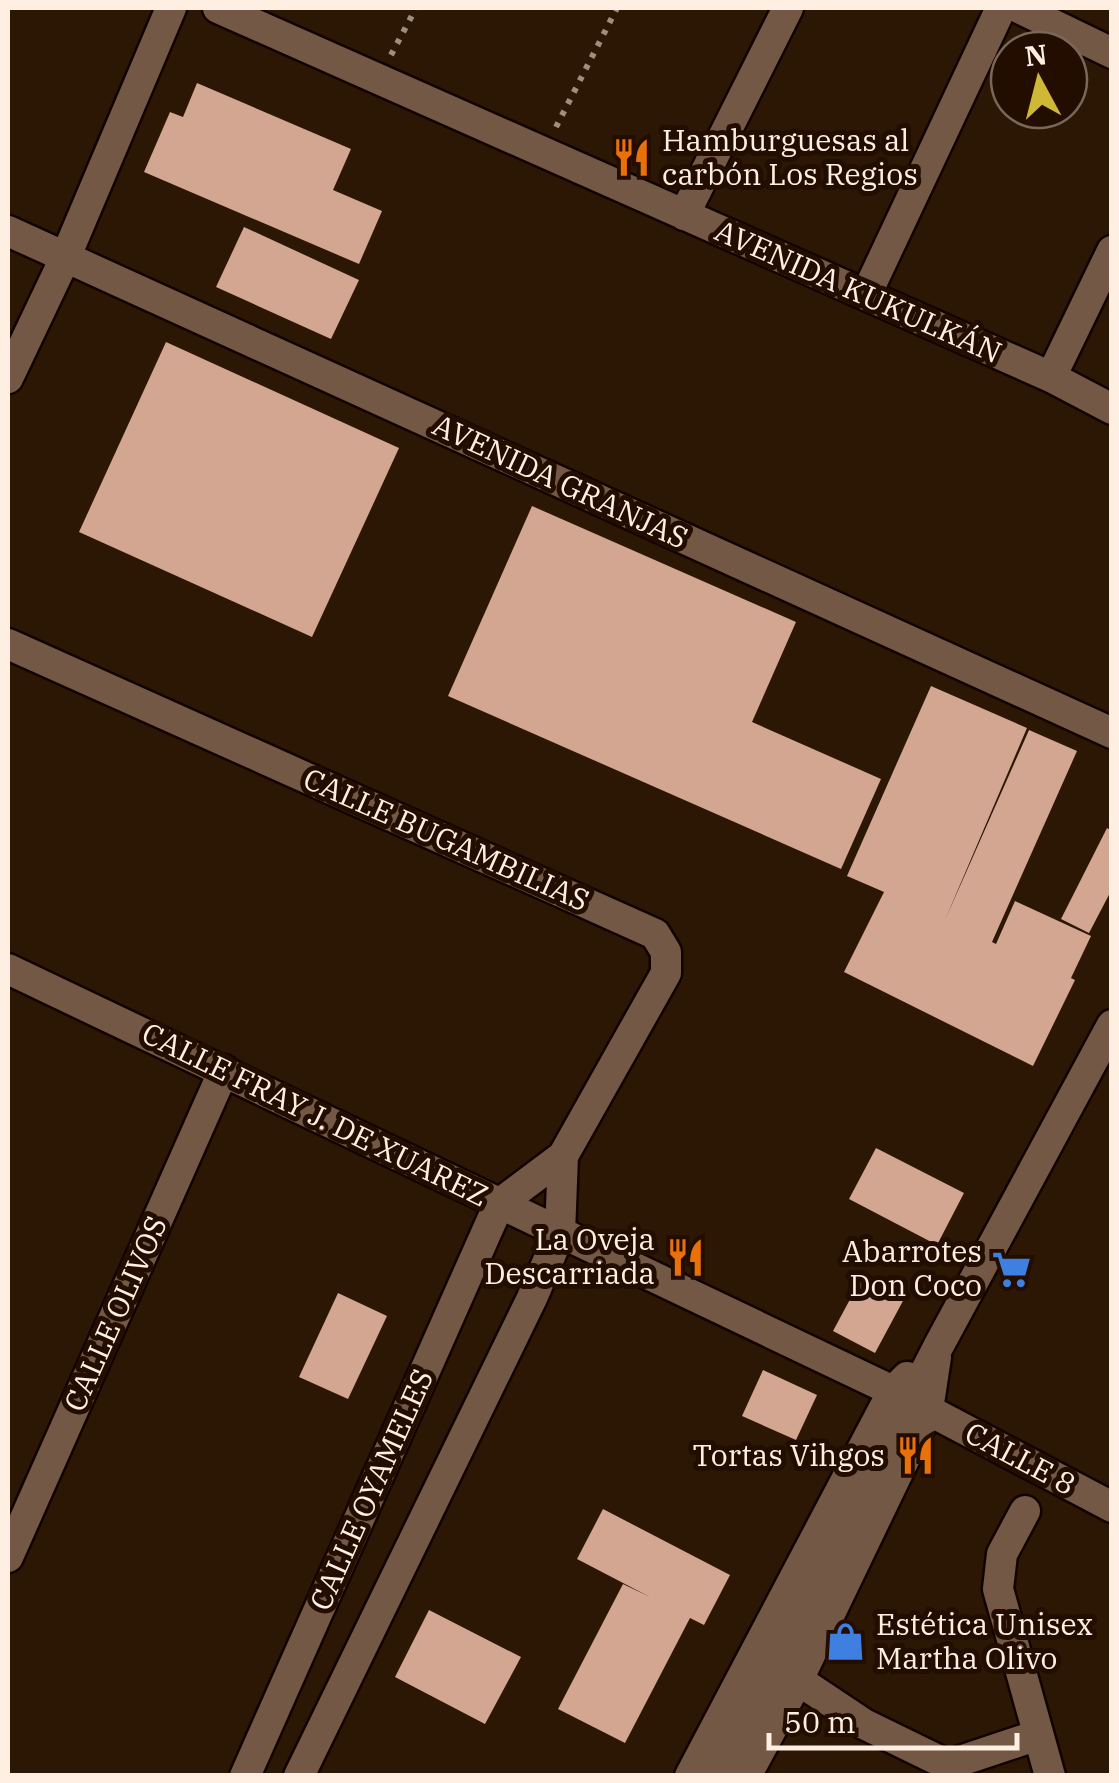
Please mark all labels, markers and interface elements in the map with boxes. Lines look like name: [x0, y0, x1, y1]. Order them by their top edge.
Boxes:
north arrow: [989, 30, 1089, 130]
text: N: [1023, 35, 1049, 74]
place label: Hamburguesas al carbón Los Regios: [662, 120, 918, 193]
restaurant icon: Hamburguesas al carbón Los Regios: [611, 137, 653, 179]
street label: AVENIDA KUKULKÁN: [709, 210, 1008, 371]
street label: AVENIDA GRANJAS: [427, 404, 694, 557]
street label: CALLE BUGAMBILIAS: [298, 758, 595, 919]
street label: CALLE FRAY J. DE XUAREZ: [136, 1013, 495, 1215]
street label: CALLE OLIVOS: [54, 1210, 175, 1417]
place label: La Oveja Descarriada: [484, 1219, 655, 1292]
place label: Abarrotes Don Coco: [842, 1231, 982, 1304]
restaurant icon: La Oveja Descarriada: [664, 1236, 706, 1278]
supermarket icon: Abarrotes Don Coco: [991, 1248, 1033, 1290]
street label: CALLE OYAMELES: [300, 1363, 441, 1616]
street label: CALLE 8: [959, 1412, 1083, 1503]
place label: Tortas Vihgos: [693, 1435, 885, 1474]
restaurant icon: Tortas Vihgos: [894, 1435, 936, 1477]
place label: Estética Unisex Martha Olivo: [876, 1604, 1093, 1677]
shop icon: Estética Unisex Martha Olivo: [825, 1621, 867, 1663]
scale bar: [769, 1688, 1016, 1750]
text: 50 m: [784, 1702, 856, 1741]

